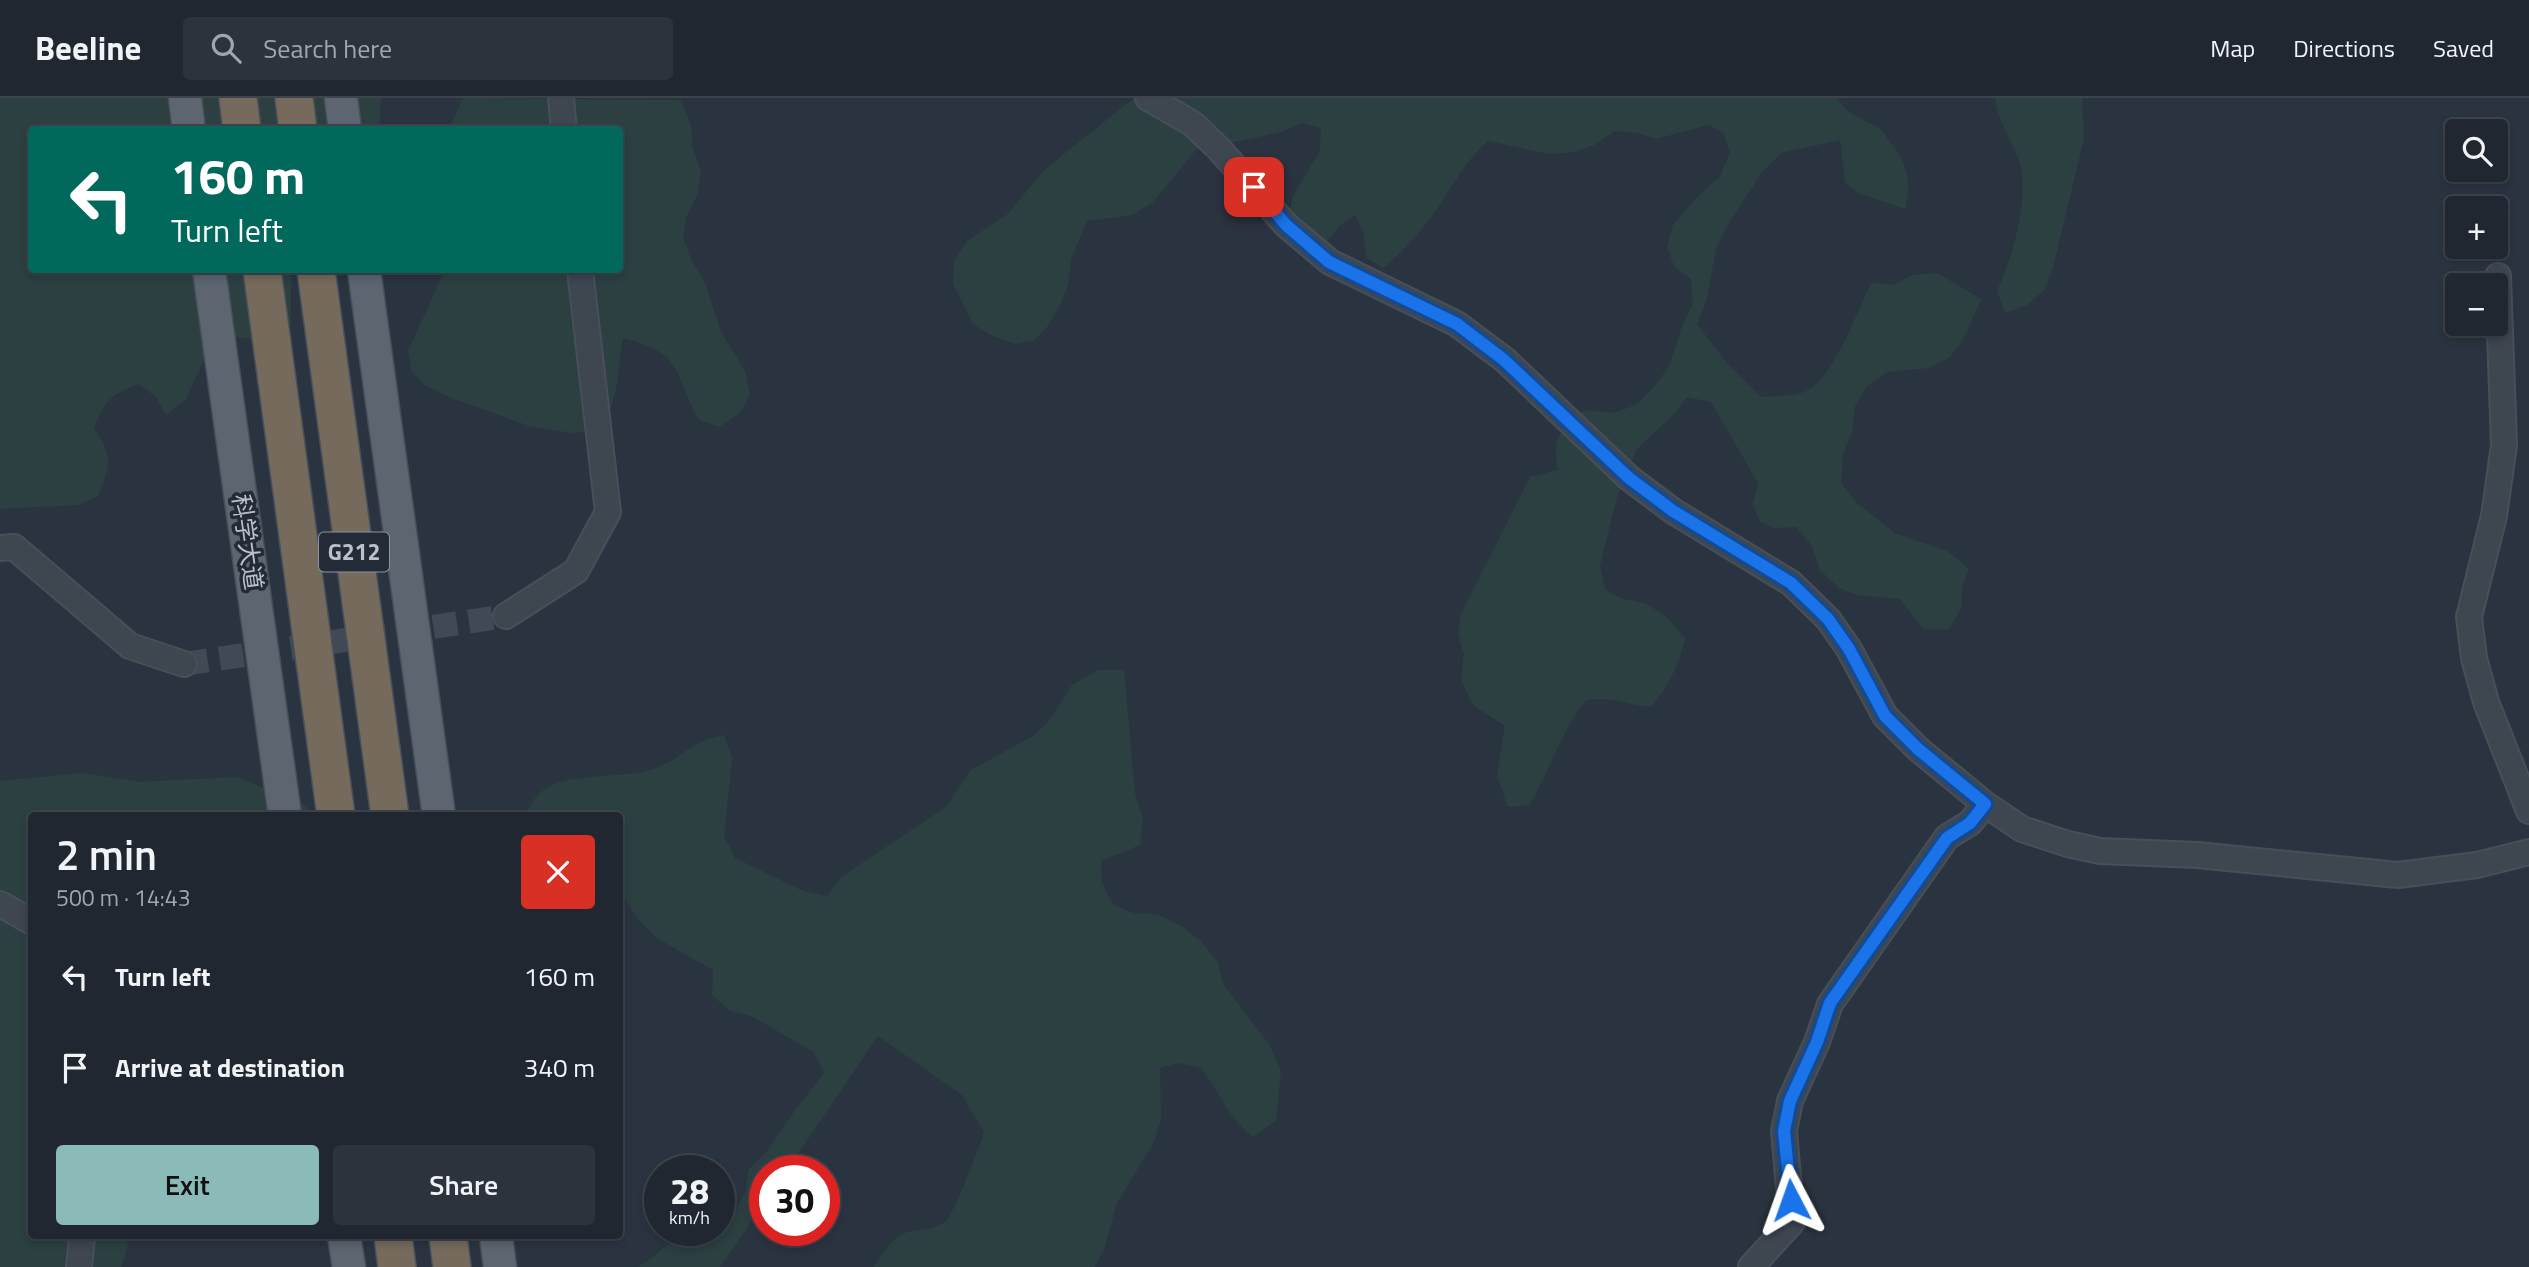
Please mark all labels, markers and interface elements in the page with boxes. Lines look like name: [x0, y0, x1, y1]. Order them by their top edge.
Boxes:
search box: [183, 17, 673, 80]
text: Beeline: [35, 23, 141, 73]
icon: search: [207, 29, 245, 67]
text: Search here: [263, 29, 392, 68]
text: Map: [2210, 30, 2255, 66]
text: Directions: [2293, 30, 2395, 66]
text: Saved: [2433, 30, 2494, 66]
map controls: [2445, 119, 2508, 336]
button: search: [2445, 119, 2508, 182]
text: 160 m: [171, 138, 305, 213]
icon: left: [56, 154, 147, 245]
pin: [1224, 157, 1284, 217]
icon: arrive: [1235, 168, 1273, 206]
button: +: [2445, 196, 2508, 259]
text: Turn left: [171, 206, 283, 254]
button: −: [2445, 273, 2508, 336]
street label: 科学大道: [223, 492, 272, 592]
road number: G212: [319, 533, 389, 572]
text: 2 min: [56, 822, 157, 886]
button: close: [521, 835, 595, 909]
text: 500 m · 14:43: [56, 880, 191, 915]
text: Turn left: [115, 957, 210, 996]
text: 160 m: [524, 957, 595, 996]
icon: left: [56, 958, 94, 996]
text: Arrive at destination: [115, 1048, 345, 1087]
text: 340 m: [524, 1048, 595, 1087]
icon: arrive: [56, 1049, 94, 1087]
button: Exit: [56, 1145, 319, 1225]
button: Share: [333, 1145, 595, 1225]
speed limit sign: 30: [749, 1155, 840, 1246]
position arrow: [1754, 1163, 1828, 1237]
text: 28: [670, 1164, 709, 1218]
text: km/h: [669, 1204, 710, 1231]

